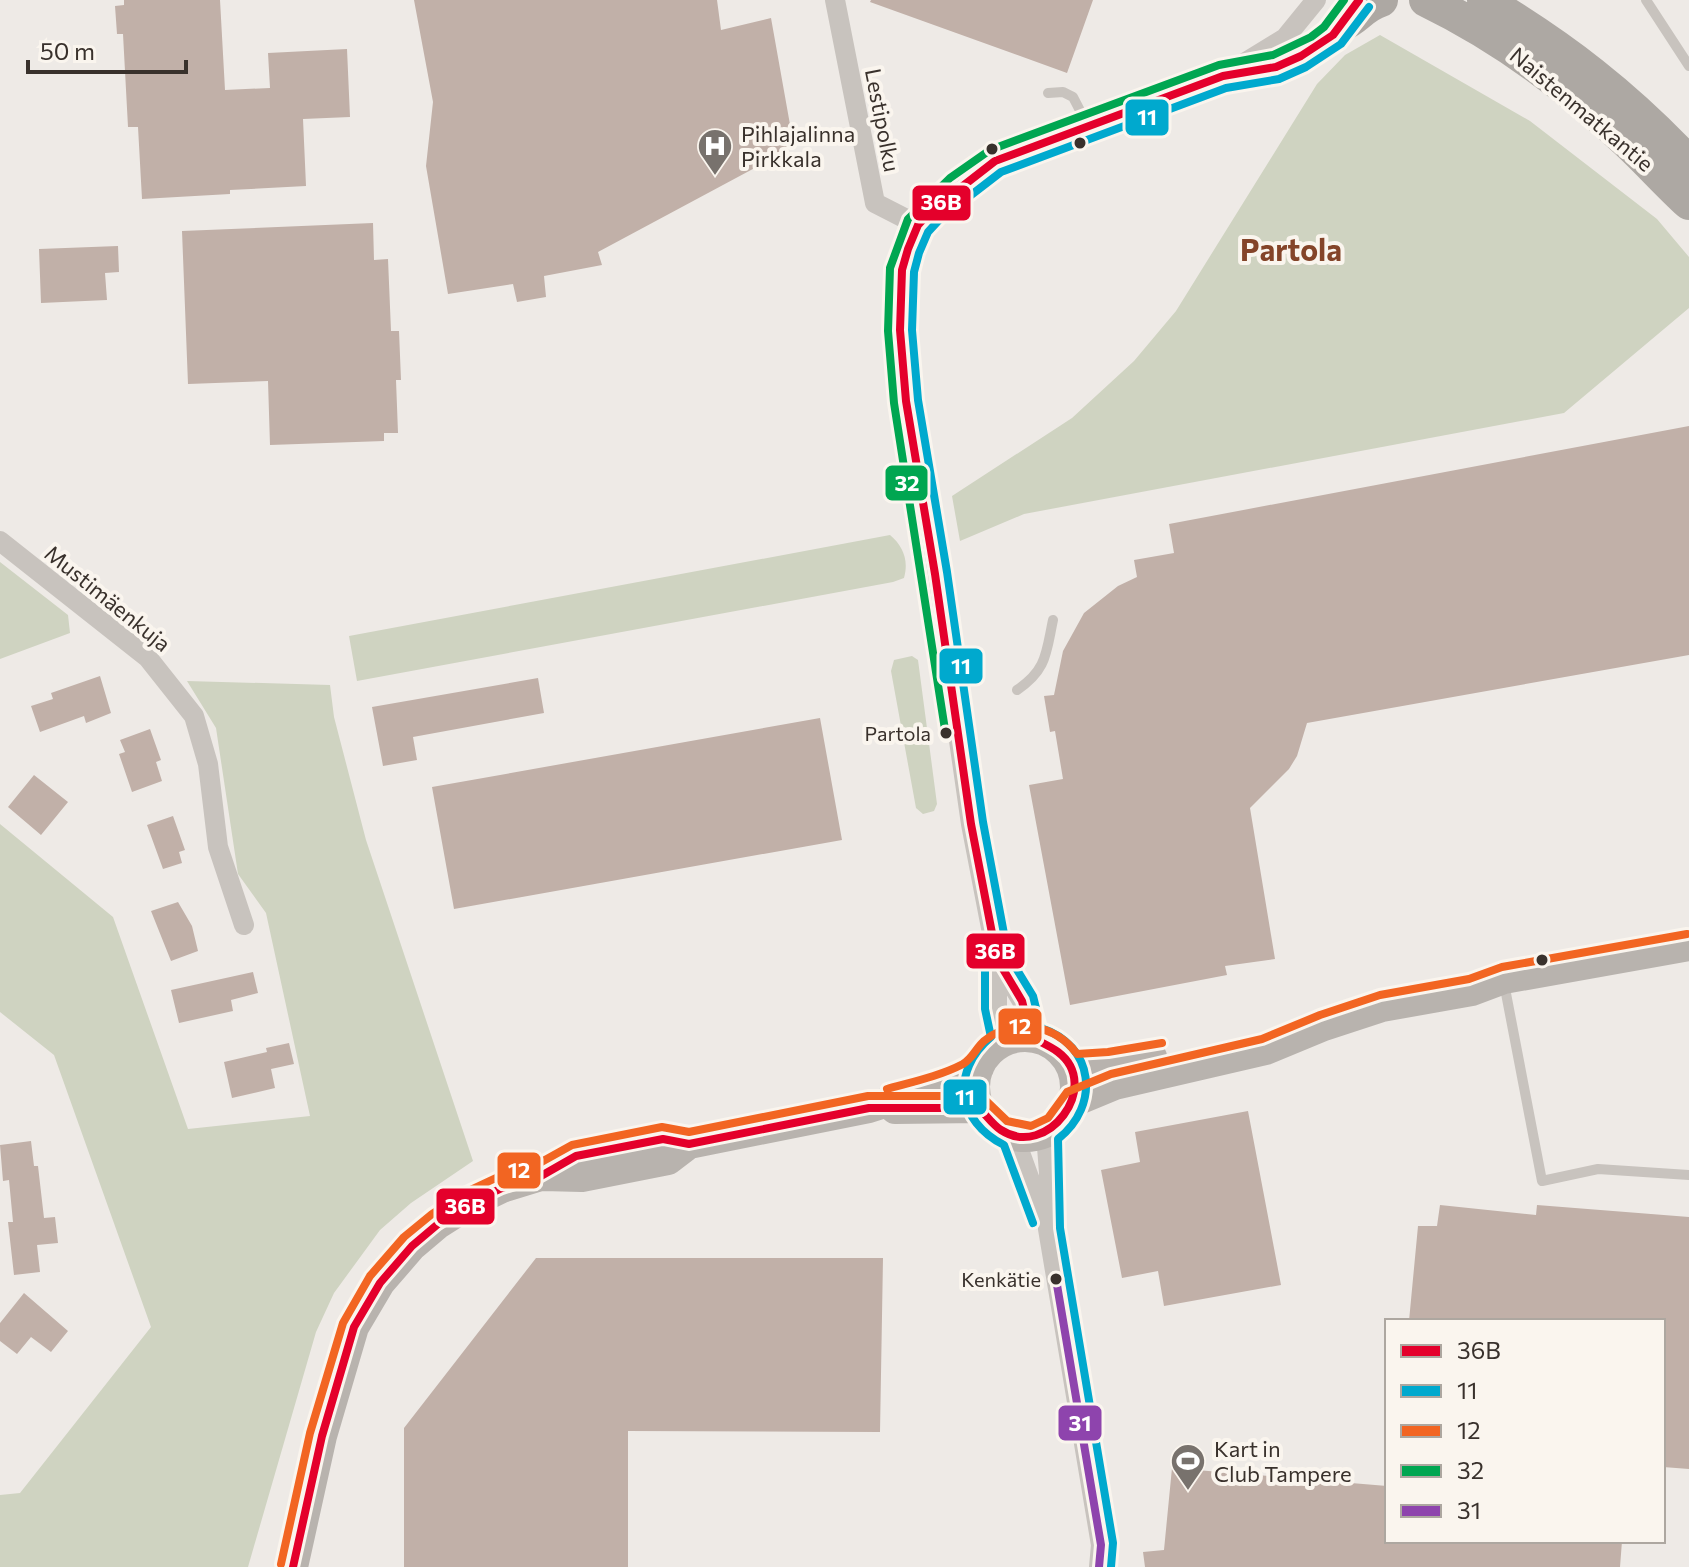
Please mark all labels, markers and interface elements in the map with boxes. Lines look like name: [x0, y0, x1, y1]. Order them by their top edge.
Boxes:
scale bar: [28, 24, 186, 74]
text: 50 m: [40, 36, 95, 65]
street label: Naistenmatkantie: [1505, 41, 1659, 177]
street label: Lestipolku: [860, 66, 906, 174]
line badge: 11: [1124, 98, 1170, 137]
text: 11: [1137, 103, 1157, 130]
place label: Pihlajalinna Pirkkala: [741, 120, 855, 172]
hospital icon: Pihlajalinna Pirkkala: [696, 127, 734, 177]
unlabelled marker: [1072, 135, 1088, 151]
unlabelled marker: [984, 141, 1000, 157]
line badge: 36B: [911, 184, 972, 222]
text: 36B: [921, 188, 961, 215]
district label: Partola: [1240, 230, 1342, 267]
line badge: 32: [884, 464, 929, 502]
text: 32: [894, 469, 920, 496]
street label: Mustimäenkuja: [40, 539, 176, 657]
line badge: 11: [938, 647, 984, 685]
text: 11: [951, 652, 971, 679]
place label: Partola: [864, 721, 931, 745]
marker: Partola: [938, 725, 954, 741]
line badge: 36B: [965, 932, 1026, 970]
text: 36B: [975, 937, 1015, 964]
unlabelled marker: [1534, 952, 1550, 968]
line badge: 12: [997, 1007, 1043, 1046]
text: 12: [1009, 1012, 1031, 1039]
line badge: 11: [942, 1078, 988, 1116]
text: 11: [955, 1083, 975, 1110]
line badge: 12: [496, 1151, 542, 1190]
text: 12: [508, 1156, 530, 1183]
line badge: 36B: [435, 1187, 496, 1226]
text: 36B: [445, 1192, 485, 1219]
place label: Kenkätie: [961, 1267, 1041, 1291]
marker: Kenkätie: [1048, 1271, 1064, 1287]
legend: [1385, 1319, 1665, 1543]
text: 36B: [1457, 1335, 1501, 1364]
text: 11: [1457, 1375, 1478, 1404]
line badge: 31: [1057, 1404, 1103, 1442]
text: 31: [1069, 1409, 1091, 1436]
text: 12: [1457, 1415, 1481, 1444]
place label: Kart in Club Tampere: [1214, 1435, 1352, 1487]
sports icon: Kart in Club Tampere: [1169, 1442, 1207, 1492]
text: 32: [1457, 1455, 1484, 1484]
text: 31: [1457, 1495, 1481, 1524]

